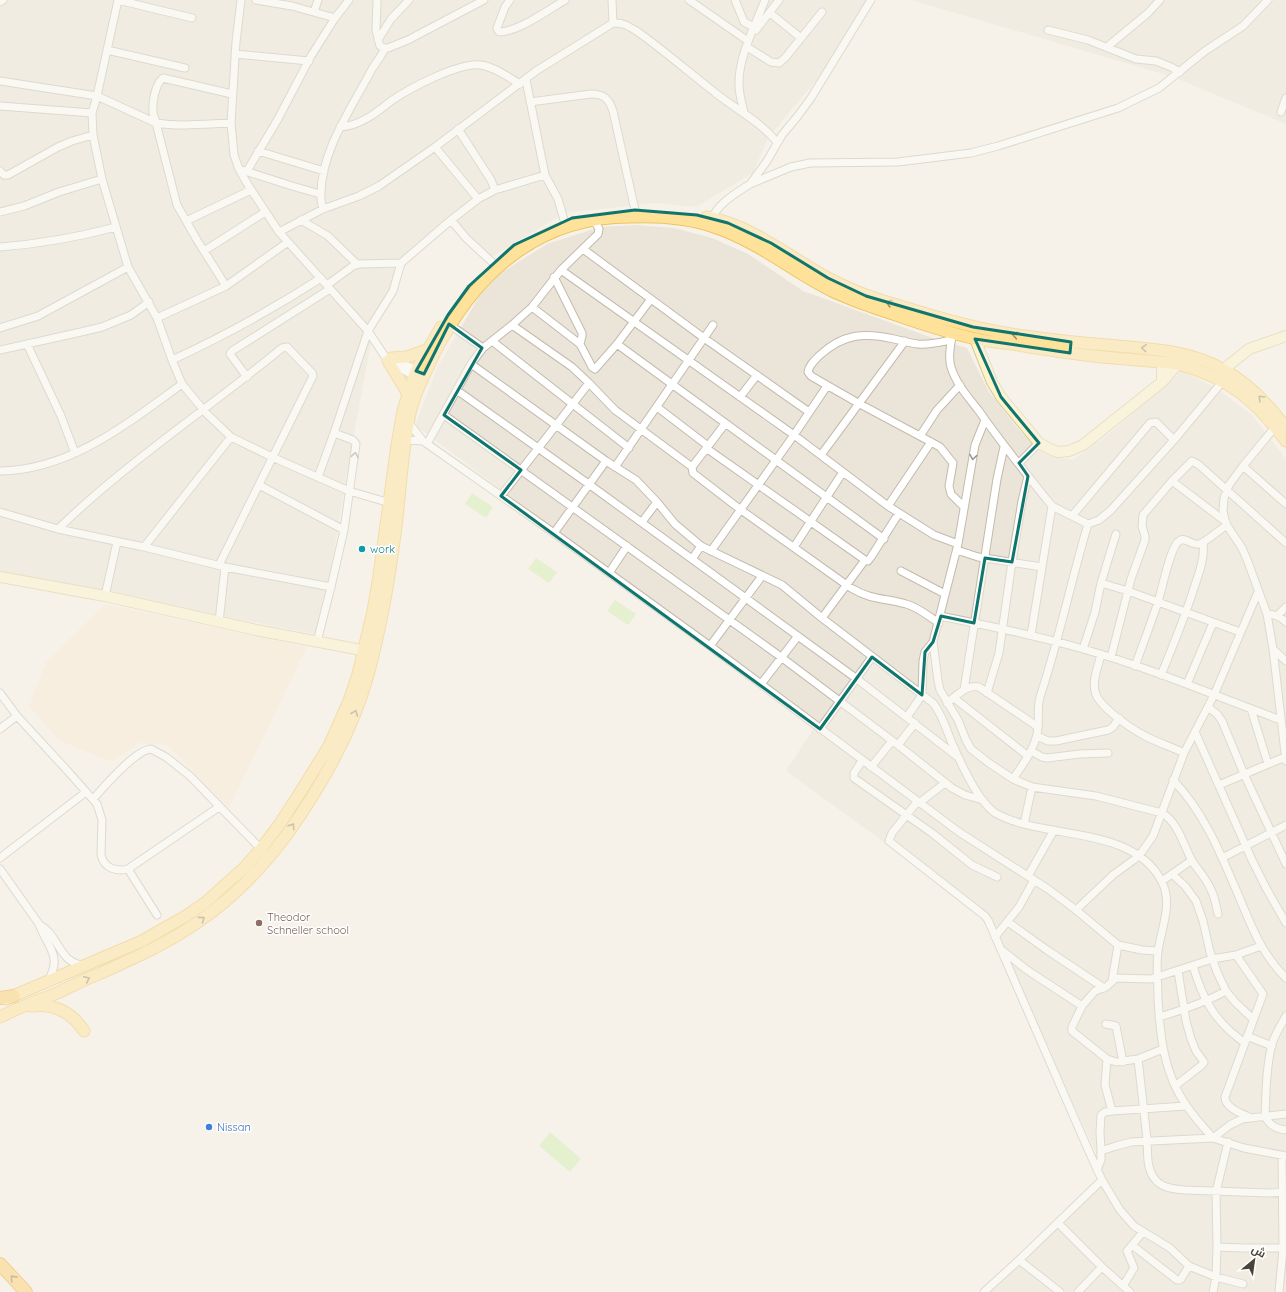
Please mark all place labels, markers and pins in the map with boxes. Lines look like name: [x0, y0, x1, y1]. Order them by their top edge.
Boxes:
place label: work: [370, 542, 395, 556]
marker: work: [357, 544, 367, 554]
place label: Theodor Schneller school: [267, 910, 349, 937]
marker: Theodor Schneller school: [254, 918, 264, 928]
place label: Nissan: [217, 1120, 251, 1134]
marker: Nissan: [204, 1122, 214, 1132]

